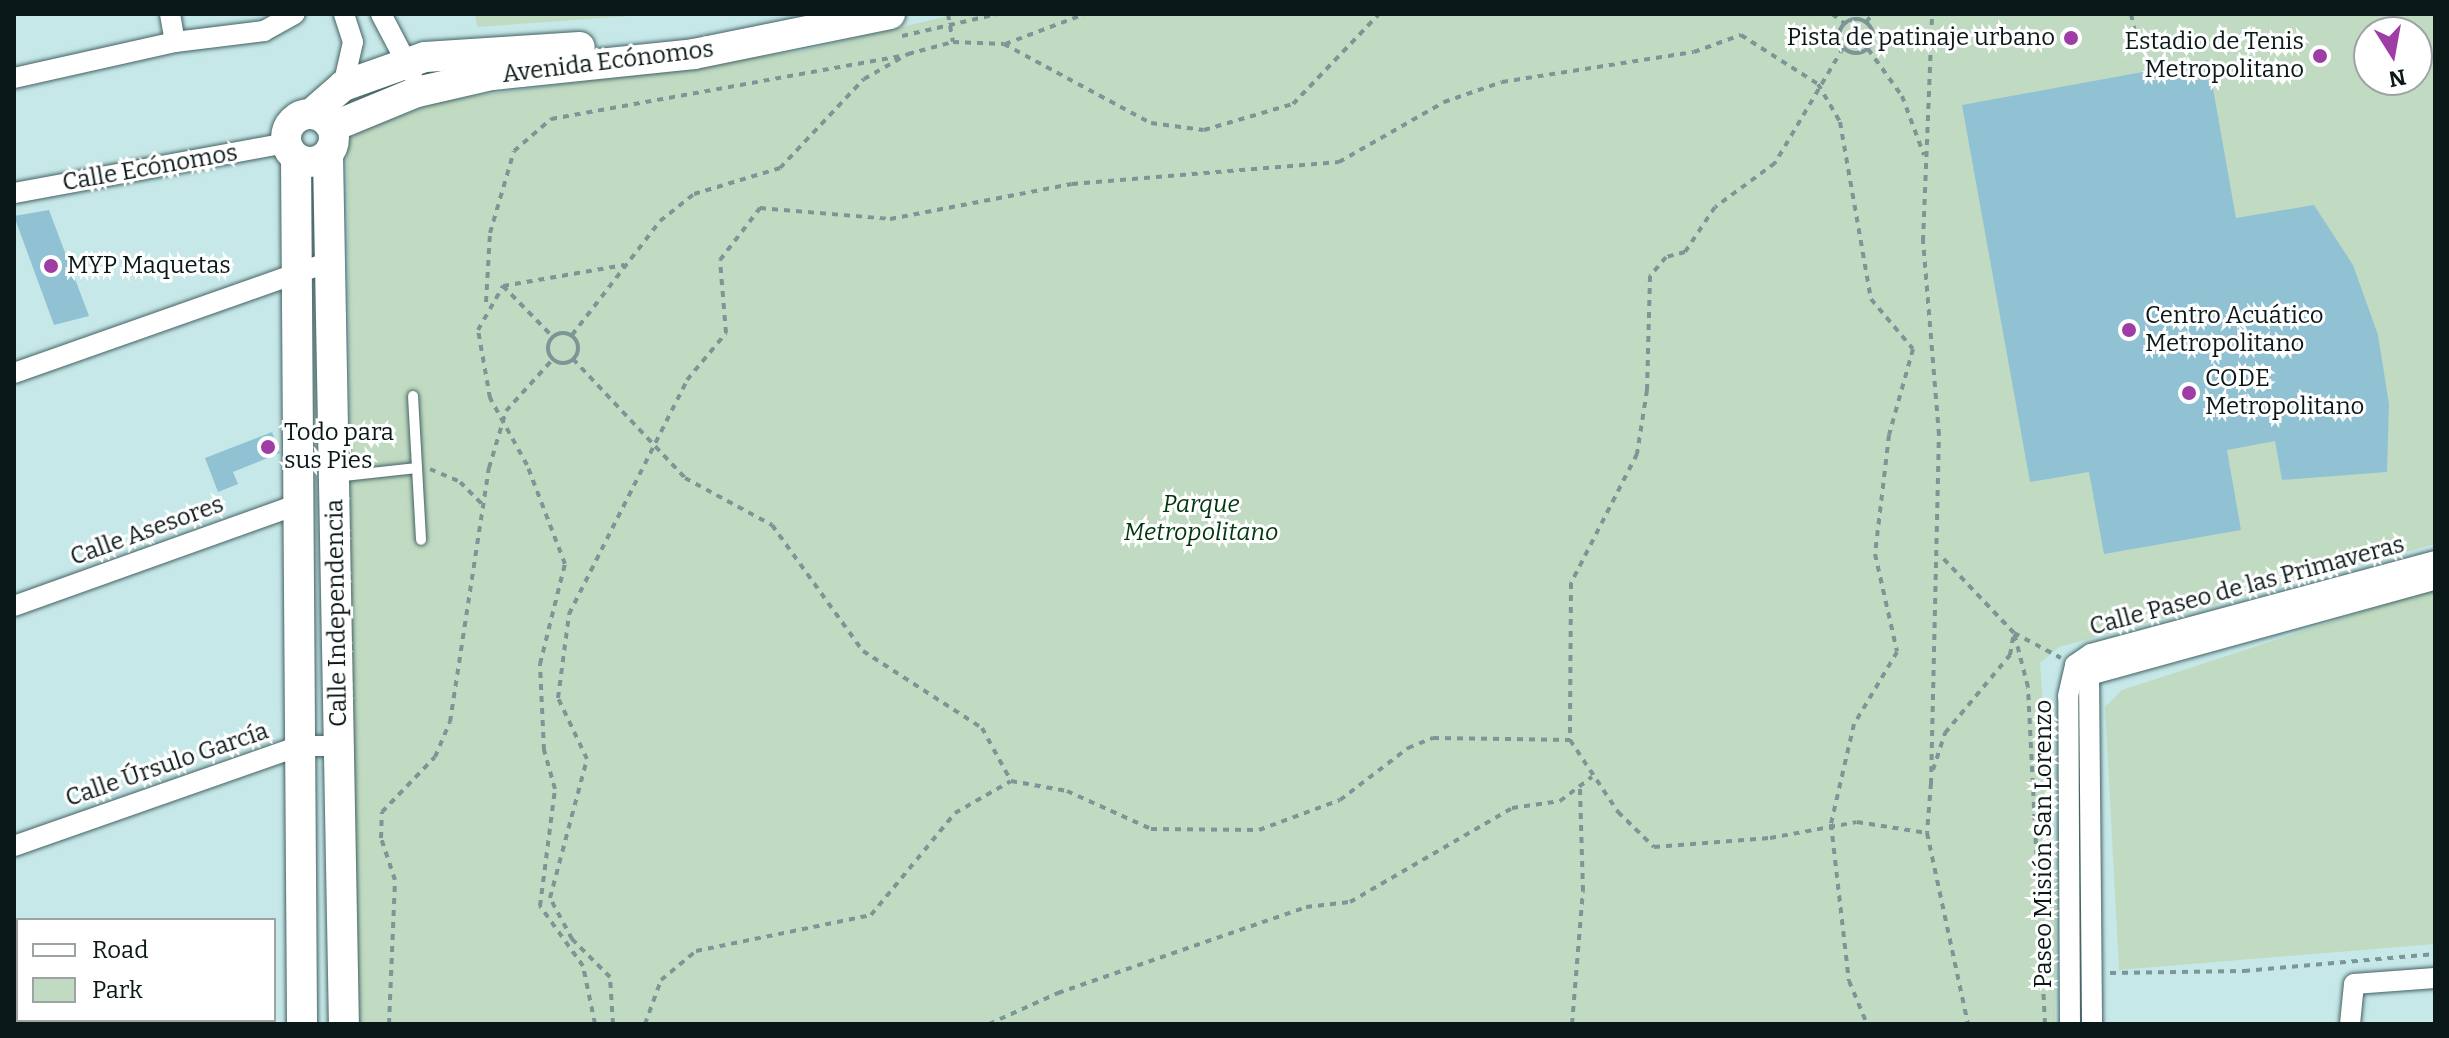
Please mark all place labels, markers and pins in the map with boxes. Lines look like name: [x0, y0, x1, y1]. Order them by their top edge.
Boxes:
place label: Pista de patinaje urbano: [1787, 24, 2055, 52]
place label: Estadio de Tenis Metropolitano: [2125, 28, 2304, 84]
marker: Pista de patinaje urbano: [2062, 29, 2080, 47]
marker: Estadio de Tenis Metropolitano: [2311, 47, 2329, 65]
place label: MYP Maquetas: [67, 252, 231, 280]
marker: MYP Maquetas: [42, 257, 60, 275]
place label: Centro Acuático Metropolitano: [2145, 302, 2323, 358]
marker: Centro Acuático Metropolitano: [2120, 321, 2138, 339]
place label: CODE Metropolitano: [2205, 365, 2364, 421]
marker: CODE Metropolitano: [2180, 384, 2198, 402]
place label: Todo para sus Pies: [284, 419, 394, 475]
marker: Todo para sus Pies: [259, 438, 277, 456]

